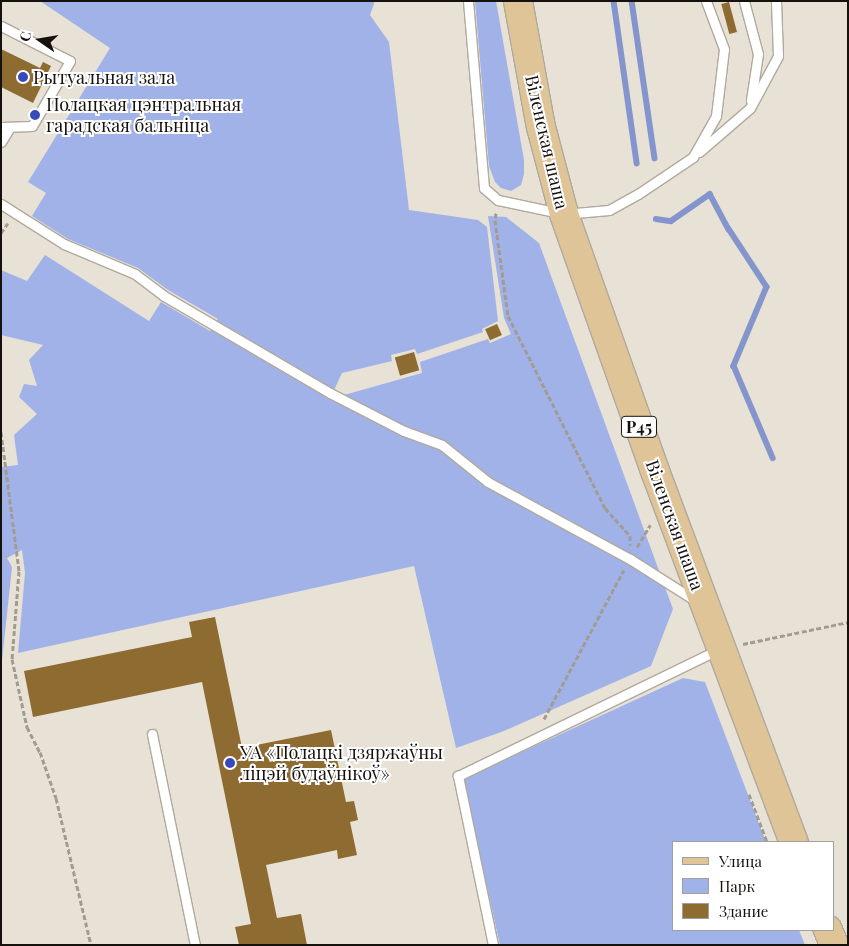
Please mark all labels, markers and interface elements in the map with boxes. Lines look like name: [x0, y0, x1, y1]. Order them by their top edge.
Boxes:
north arrow: [15, 15, 65, 65]
text: С: [15, 30, 35, 43]
place label: Рытуальная зала: [33, 66, 175, 88]
marker: Рытуальная зала: [17, 71, 29, 83]
street label: Віленская шаша: [521, 73, 573, 211]
place label: Полацкая цэнтральная гарадская бальніца: [46, 94, 241, 136]
marker: Полацкая цэнтральная гарадская бальніца: [28, 108, 42, 122]
road number: Р45: [620, 414, 658, 441]
street label: Віленская шаша: [641, 457, 709, 593]
place label: УА «Полацкі дзяржаўны ліцэй будаўнікоў»: [240, 742, 443, 784]
marker: УА «Полацкі дзяржаўны ліцэй будаўнікоў»: [224, 757, 236, 769]
legend: [672, 841, 834, 931]
text: Улица: [719, 851, 762, 871]
text: Парк: [719, 876, 755, 896]
text: Здание: [719, 901, 768, 921]

